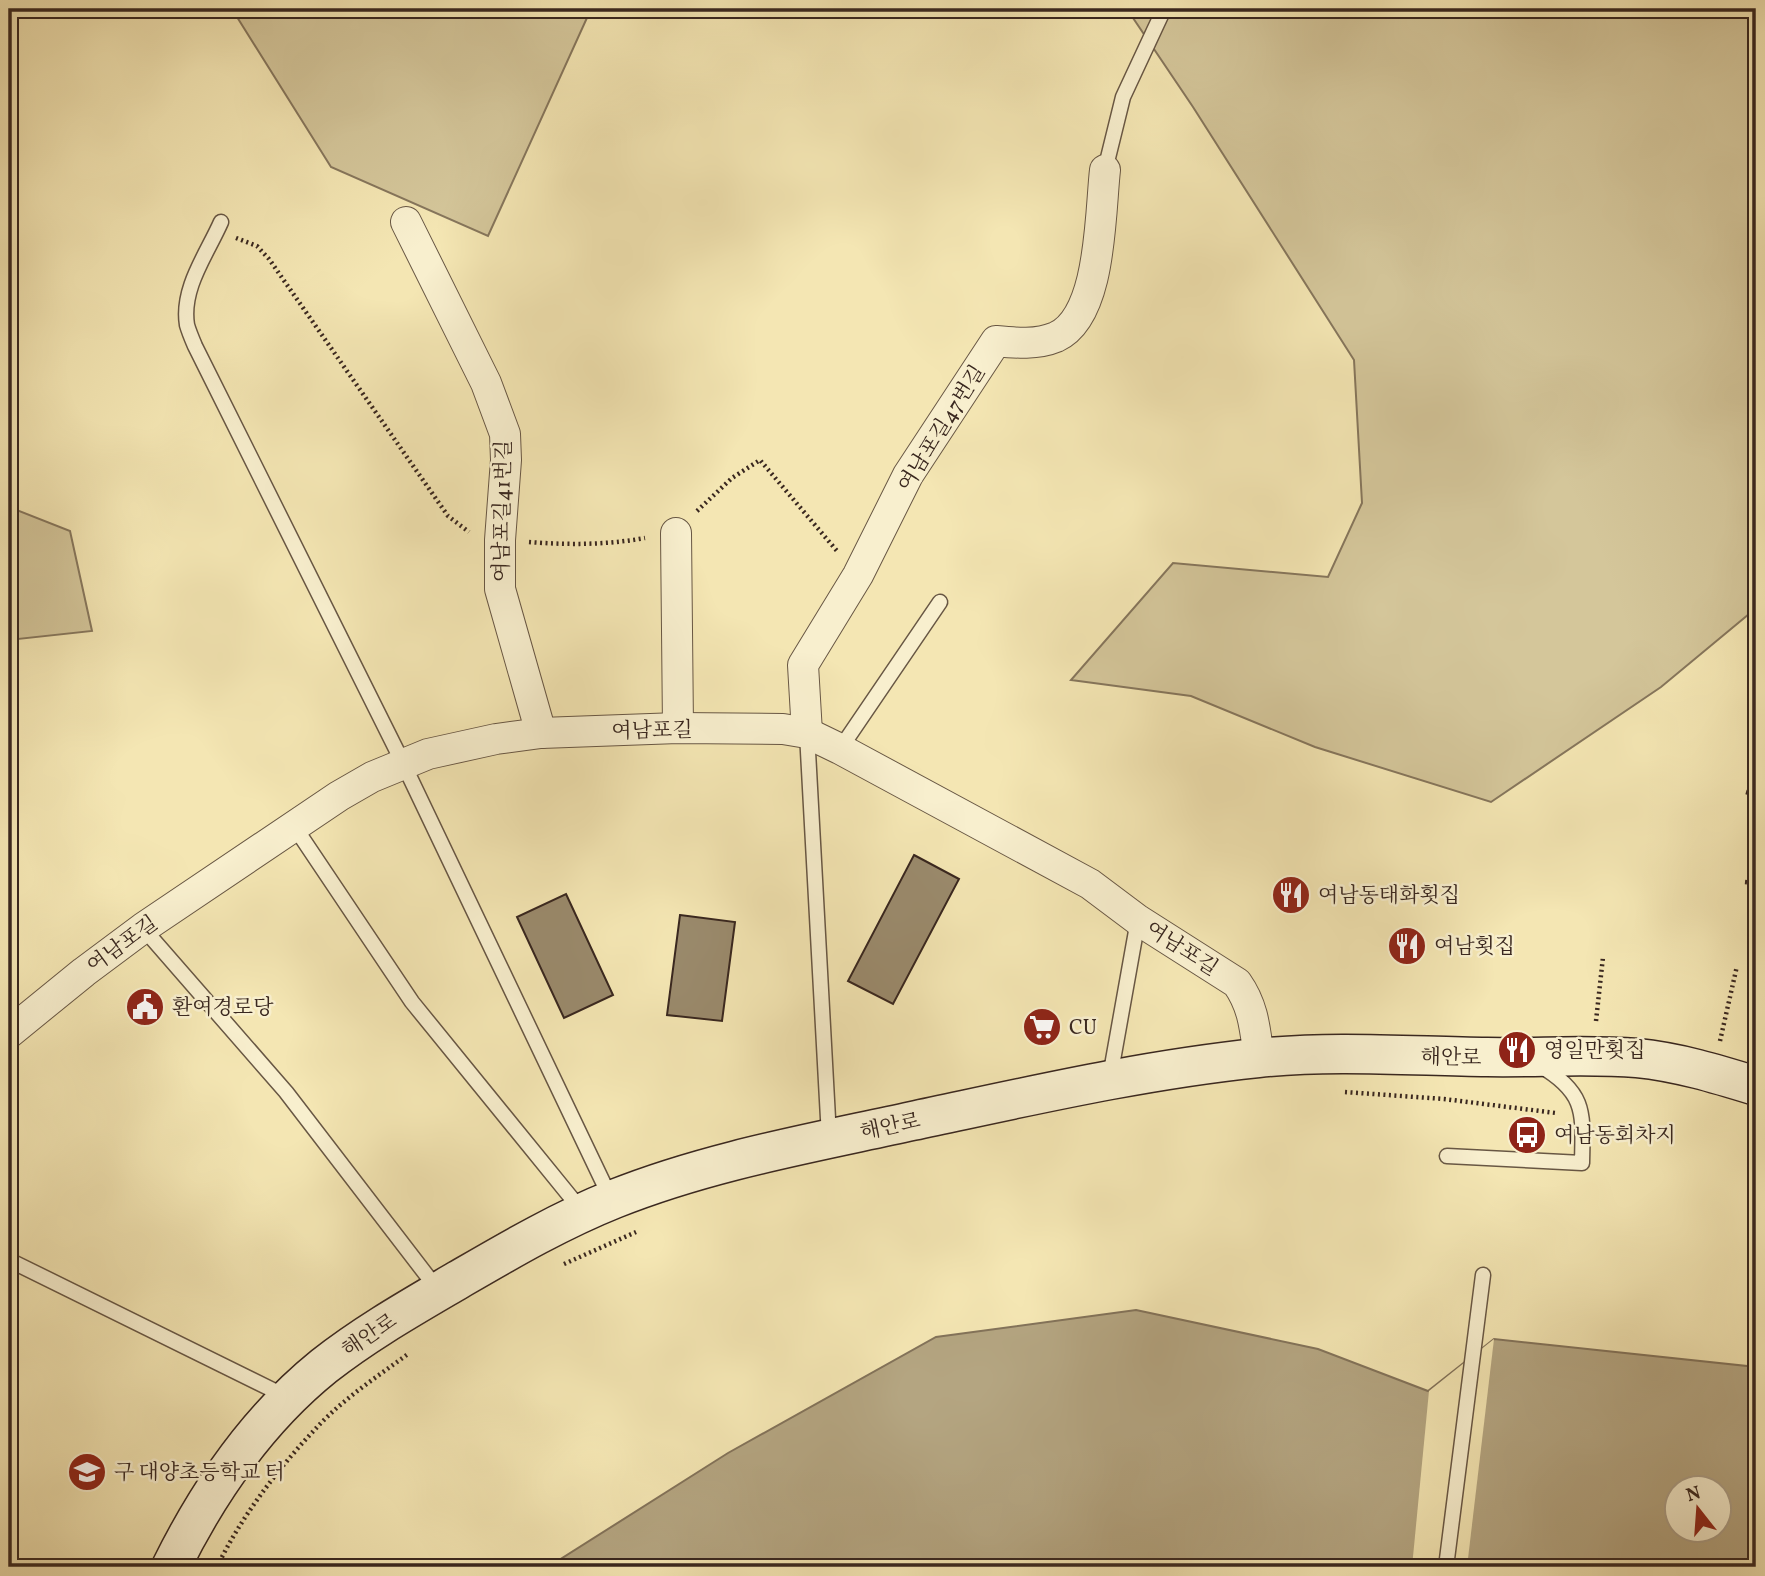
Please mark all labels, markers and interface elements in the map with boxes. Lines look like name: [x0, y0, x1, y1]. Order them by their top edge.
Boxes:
street label: 여남포길47번길: [892, 360, 993, 498]
street label: 여남포길41번길: [488, 440, 519, 582]
street label: 여남포길: [611, 716, 693, 747]
restaurant icon: 여남동태화횟집: [1270, 874, 1312, 916]
place label: 여남동태화횟집: [1318, 882, 1460, 911]
street label: 여남포길: [82, 910, 164, 981]
street label: 여남포길: [1139, 915, 1223, 984]
restaurant icon: 여남횟집: [1386, 925, 1428, 967]
place label: 여남횟집: [1434, 933, 1515, 962]
public building icon: 환여경로당: [124, 986, 166, 1028]
place label: 환여경로당: [172, 994, 274, 1023]
supermarket icon: CU: [1021, 1006, 1063, 1048]
place label: CU: [1069, 1014, 1097, 1043]
restaurant icon: 영일만횟집: [1496, 1029, 1538, 1071]
place label: 영일만횟집: [1544, 1037, 1645, 1066]
street label: 해안로: [1420, 1043, 1482, 1074]
street label: 해안로: [858, 1107, 923, 1148]
bus stop icon: 여남동회차지: [1506, 1114, 1548, 1156]
place label: 여남동회차지: [1554, 1122, 1676, 1151]
street label: 해안로: [337, 1307, 403, 1365]
school or university icon: 구 대양초등학교 터: [66, 1451, 108, 1493]
place label: 구 대양초등학교 터: [114, 1459, 285, 1488]
north arrow: [1664, 1474, 1734, 1544]
text: N: [1683, 1480, 1704, 1509]

